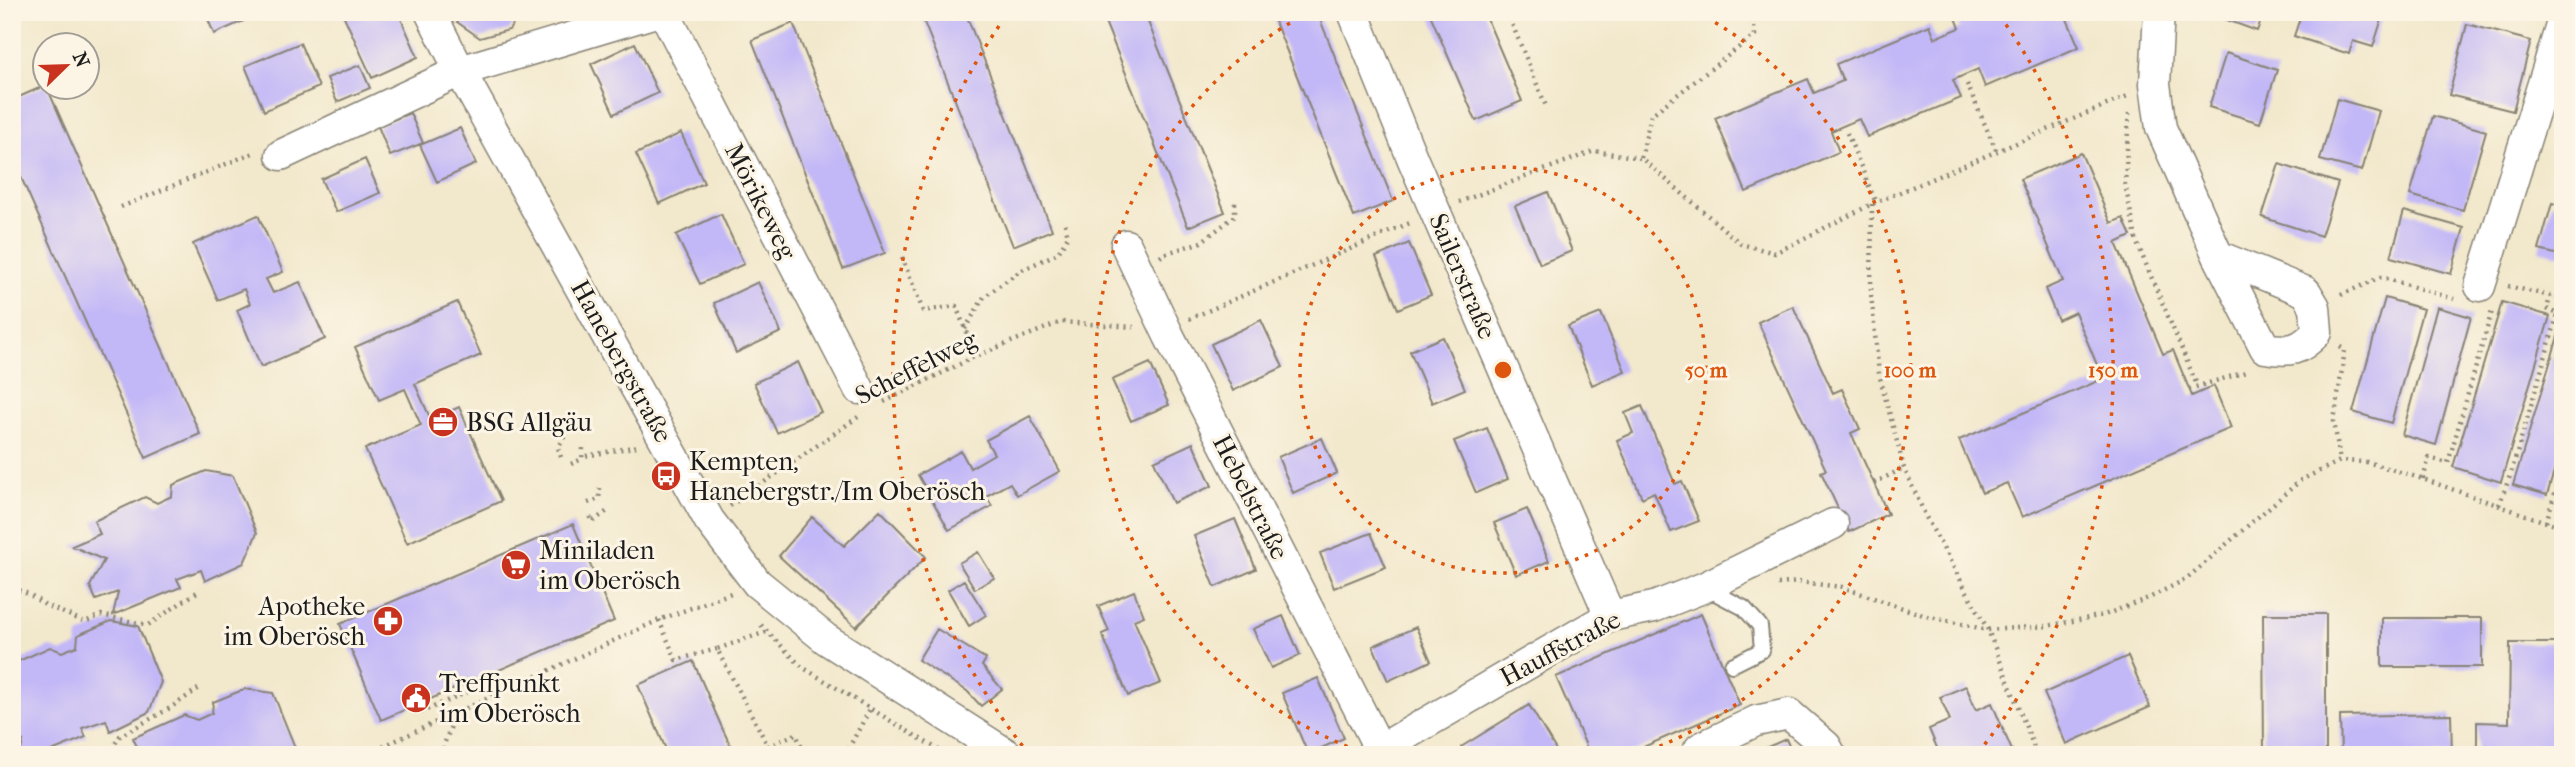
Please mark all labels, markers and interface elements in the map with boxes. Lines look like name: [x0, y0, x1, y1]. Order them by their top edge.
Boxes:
north arrow: [32, 32, 102, 102]
text: N: [68, 49, 94, 71]
street label: Mörikeweg: [718, 138, 804, 266]
street label: Sailerstraße: [1422, 209, 1503, 344]
street label: Hanebergstraße: [564, 275, 679, 448]
street label: Scheffelweg: [850, 323, 983, 411]
centre of rings: [1491, 358, 1515, 382]
text: 50 m: [1685, 358, 1728, 382]
text: 100 m: [1884, 358, 1937, 382]
text: 150 m: [2088, 358, 2139, 382]
office icon: BSG Allgäu: [426, 405, 460, 439]
place label: BSG Allgäu: [466, 407, 592, 438]
street label: Hebelstraße: [1206, 430, 1295, 565]
place label: Kempten, Hanebergstr./Im Oberösch: [689, 446, 986, 507]
bus stop icon: Kempten, Hanebergstr./Im Oberösch: [649, 459, 683, 493]
place label: Miniladen im Oberösch: [539, 535, 681, 596]
supermarket icon: Miniladen im Oberösch: [499, 548, 533, 582]
place label: Apotheke im Oberösch: [223, 591, 365, 652]
pharmacy icon: Apotheke im Oberösch: [371, 604, 405, 638]
street label: Hauffstraße: [1495, 604, 1626, 693]
place label: Treffpunkt im Oberösch: [439, 668, 581, 729]
public building icon: Treffpunkt im Oberösch: [399, 681, 433, 715]

